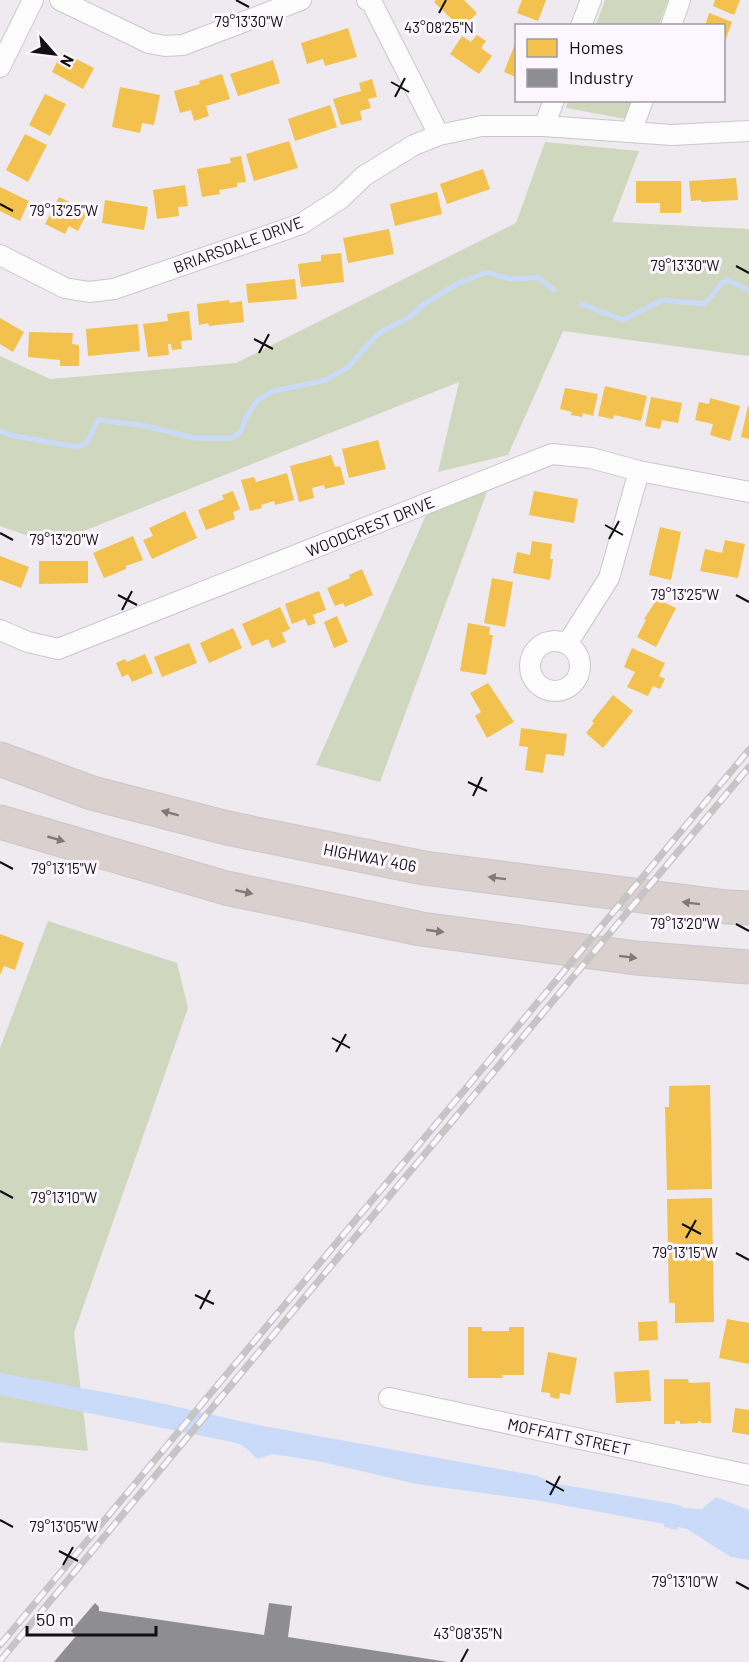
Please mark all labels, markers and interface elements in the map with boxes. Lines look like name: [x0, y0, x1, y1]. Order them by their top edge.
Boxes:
text: 79°13'30"W: [215, 12, 283, 30]
text: 43°08'25"N: [404, 18, 474, 36]
north arrow: [24, 24, 84, 84]
legend: [515, 24, 725, 102]
text: Homes: [569, 36, 623, 58]
text: N: [57, 52, 79, 70]
text: Industry: [569, 66, 633, 88]
text: 79°13'25"W: [30, 201, 98, 219]
street label: BRIARSDALE DRIVE: [171, 212, 305, 276]
text: 79°13'30"W: [651, 256, 719, 274]
street label: WOODCREST DRIVE: [303, 492, 437, 560]
text: 79°13'20"W: [29, 530, 99, 548]
text: 79°13'25"W: [651, 585, 719, 603]
one-way arrow: [161, 808, 179, 818]
one-way arrow: [47, 835, 65, 844]
street label: HIGHWAY 406: [322, 839, 418, 875]
text: 79°13'15"W: [31, 859, 97, 877]
one-way arrow: [488, 873, 507, 882]
one-way arrow: [234, 888, 253, 897]
one-way arrow: [681, 898, 700, 907]
text: 79°13'20"W: [650, 914, 720, 932]
one-way arrow: [425, 926, 444, 936]
one-way arrow: [618, 953, 637, 962]
text: 79°13'10"W: [31, 1188, 97, 1206]
text: 79°13'15"W: [652, 1243, 718, 1261]
street label: MOFFATT STREET: [506, 1414, 632, 1458]
text: 79°13'05"W: [30, 1517, 98, 1535]
text: 79°13'10"W: [652, 1572, 718, 1590]
scale bar: [27, 1599, 156, 1637]
text: 50 m: [36, 1608, 74, 1630]
text: 43°08'35"N: [433, 1624, 503, 1642]

